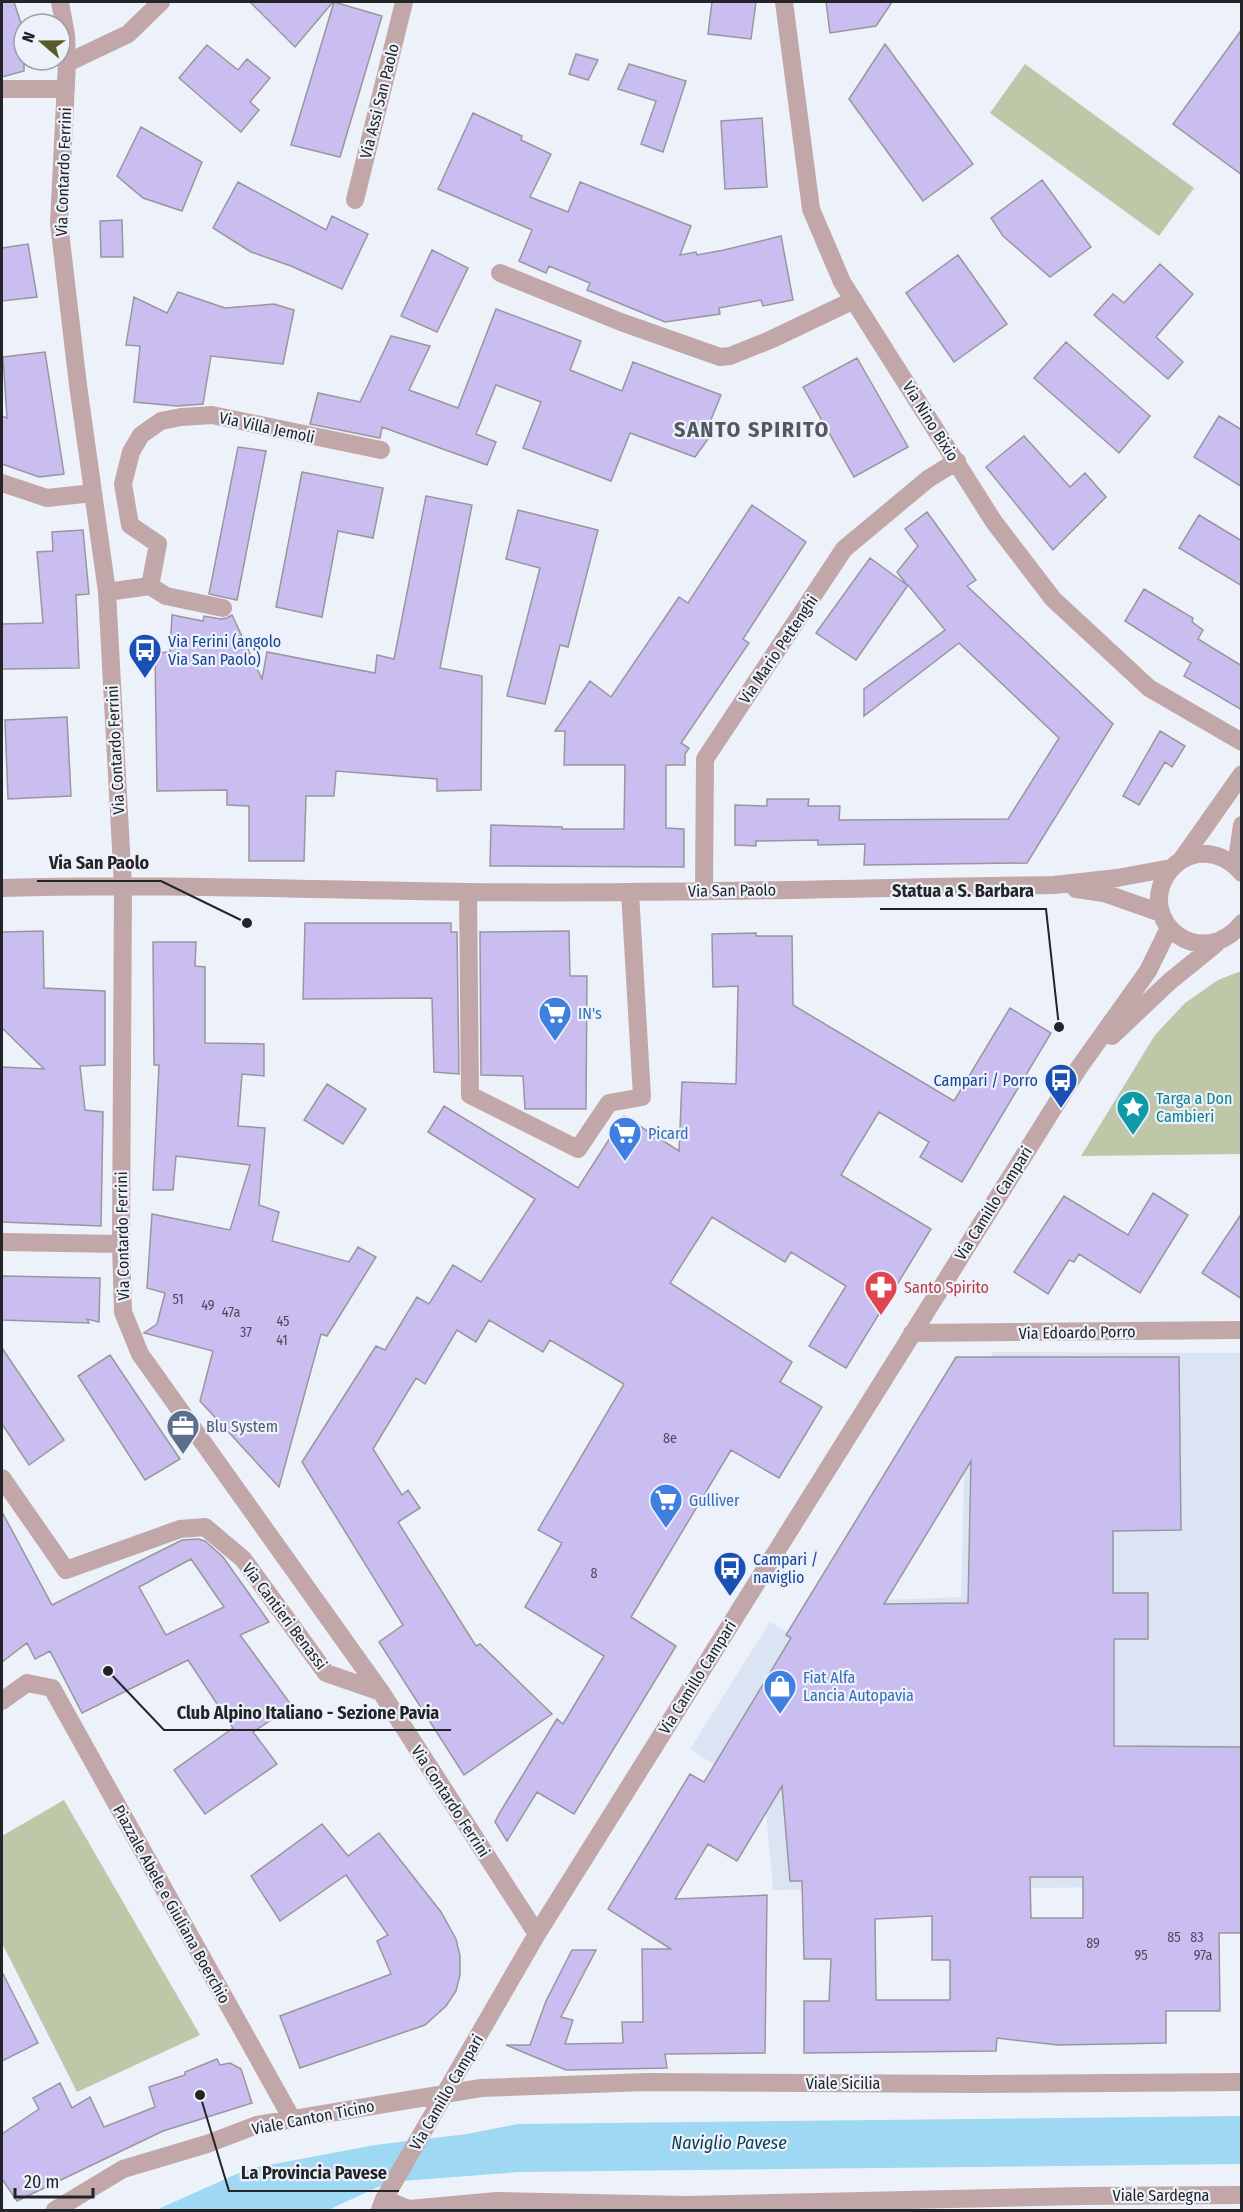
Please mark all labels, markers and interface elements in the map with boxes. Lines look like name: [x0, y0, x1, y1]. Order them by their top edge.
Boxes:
north arrow: [12, 12, 72, 72]
text: N: [18, 29, 39, 45]
street label: Via Assi San Paolo: [356, 42, 403, 161]
street label: Via Contardo Ferrini: [52, 107, 75, 237]
street label: Via Nino Bixio: [899, 378, 963, 465]
street label: Via Villa Jemoli: [217, 408, 316, 447]
district label: SANTO SPIRITO: [674, 416, 830, 443]
street label: Via Mario Pettenghi: [735, 591, 822, 707]
bus stop icon: Via Ferini (angolo Via San Paolo): [127, 632, 163, 679]
place label: Via Ferini (angolo Via San Paolo): [168, 632, 281, 669]
street label: Via Contardo Ferrini: [103, 685, 128, 815]
callout: Via San Paolo: [37, 845, 161, 881]
text: Via San Paolo: [48, 852, 149, 874]
callout: Statua a S. Barbara: [880, 873, 1046, 909]
street label: Via San Paolo: [688, 880, 776, 901]
text: Statua a S. Barbara: [892, 880, 1034, 902]
supermarket icon: IN's: [537, 995, 573, 1042]
place label: IN's: [578, 1004, 602, 1023]
bus stop icon: Campari / Porro: [1043, 1062, 1079, 1109]
place label: Campari / Porro: [934, 1071, 1038, 1090]
place icon: Targa a Don Cambieri: [1115, 1089, 1151, 1136]
place label: Targa a Don Cambieri: [1156, 1089, 1232, 1126]
supermarket icon: Picard: [607, 1115, 643, 1162]
place label: Picard: [648, 1124, 689, 1143]
street label: Via Camillo Campari: [951, 1143, 1036, 1264]
street label: Via Contardo Ferrini: [112, 1171, 133, 1301]
pharmacy icon: Santo Spirito: [863, 1269, 899, 1316]
place label: Santo Spirito: [904, 1278, 989, 1297]
house number: 51: [172, 1291, 184, 1308]
house number: 49: [201, 1297, 215, 1314]
house number: 47a: [222, 1304, 240, 1321]
house number: 45: [276, 1313, 290, 1330]
street label: Via Edoardo Porro: [1018, 1322, 1136, 1343]
house number: 37: [240, 1324, 252, 1341]
house number: 41: [276, 1332, 288, 1349]
office icon: Blu System: [165, 1408, 201, 1455]
place label: Blu System: [206, 1417, 278, 1436]
house number: 8e: [663, 1430, 677, 1447]
supermarket icon: Gulliver: [648, 1482, 684, 1529]
place label: Gulliver: [689, 1491, 740, 1510]
bus stop icon: Campari / naviglio: [712, 1550, 748, 1597]
place label: Campari / naviglio: [753, 1550, 818, 1587]
street label: Via Cantieri Benassi: [238, 1559, 331, 1673]
house number: 8: [591, 1565, 598, 1582]
street label: Via Camillo Campari: [655, 1617, 740, 1738]
shop icon: Fiat Alfa Lancia Autopavia: [762, 1668, 798, 1715]
place label: Fiat Alfa Lancia Autopavia: [803, 1668, 914, 1705]
callout: Club Alpino Italiano - Sezione Pavia: [164, 1694, 451, 1730]
text: Club Alpino Italiano - Sezione Pavia: [177, 1702, 439, 1724]
street label: Via Contardo Ferrini: [407, 1742, 494, 1861]
street label: Piazzale Abele e Giuliana Boerchio: [109, 1802, 234, 2007]
house number: 85: [1167, 1929, 1181, 1946]
house number: 83: [1190, 1929, 1204, 1946]
house number: 89: [1086, 1935, 1100, 1952]
house number: 95: [1134, 1947, 1148, 1964]
house number: 97a: [1194, 1947, 1212, 1964]
street label: Via Camillo Campari: [406, 2031, 487, 2153]
street label: Viale Sicilia: [806, 2074, 880, 2093]
street label: Viale Canton Ticino: [250, 2096, 376, 2139]
water label: Naviglio Pavese: [671, 2132, 787, 2154]
callout: La Provincia Pavese: [229, 2155, 399, 2191]
scale bar: [15, 2161, 93, 2199]
text: La Provincia Pavese: [241, 2162, 387, 2184]
text: 20 m: [24, 2171, 59, 2193]
street label: Viale Sardegna: [1113, 2186, 1210, 2205]

